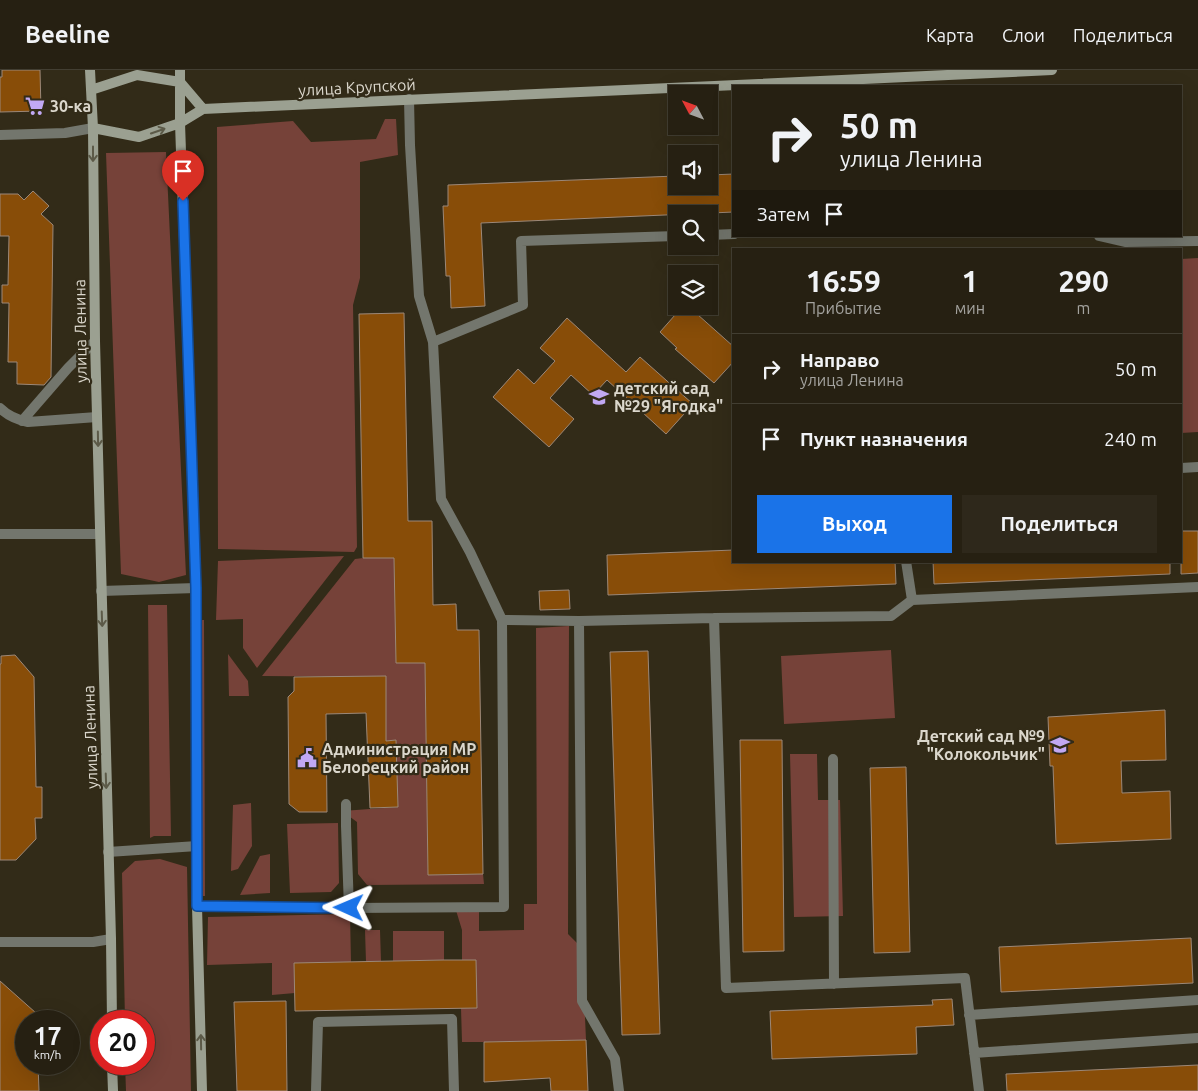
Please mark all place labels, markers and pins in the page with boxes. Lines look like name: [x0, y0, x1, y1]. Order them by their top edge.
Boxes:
supermarket icon: 30-ка: [24, 95, 46, 117]
place label: 30-ка: [50, 97, 91, 115]
pin: [162, 150, 204, 201]
place label: детский сад №29 "Ягодка": [614, 379, 723, 415]
school or university icon: детский сад №29 "Ягодка": [588, 386, 610, 408]
place label: Детский сад №9 "Колокольчик": [917, 727, 1045, 763]
school or university icon: Детский сад №9 "Колокольчик": [1049, 734, 1071, 756]
place label: Администрация МР Белорецкий район: [322, 740, 476, 776]
public building icon: Администрация МР Белорецкий район: [296, 747, 318, 769]

